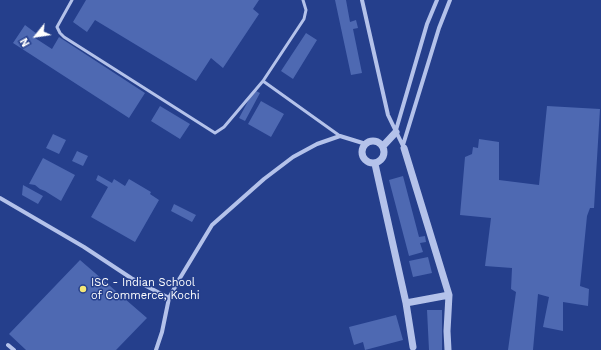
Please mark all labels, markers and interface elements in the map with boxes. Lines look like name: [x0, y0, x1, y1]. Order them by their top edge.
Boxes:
north arrow: [16, 16, 56, 56]
text: N: [18, 35, 33, 49]
place label: ISC - Indian School of Commerce, Kochi: [91, 276, 200, 302]
marker: ISC - Indian School of Commerce, Kochi: [78, 284, 88, 294]

